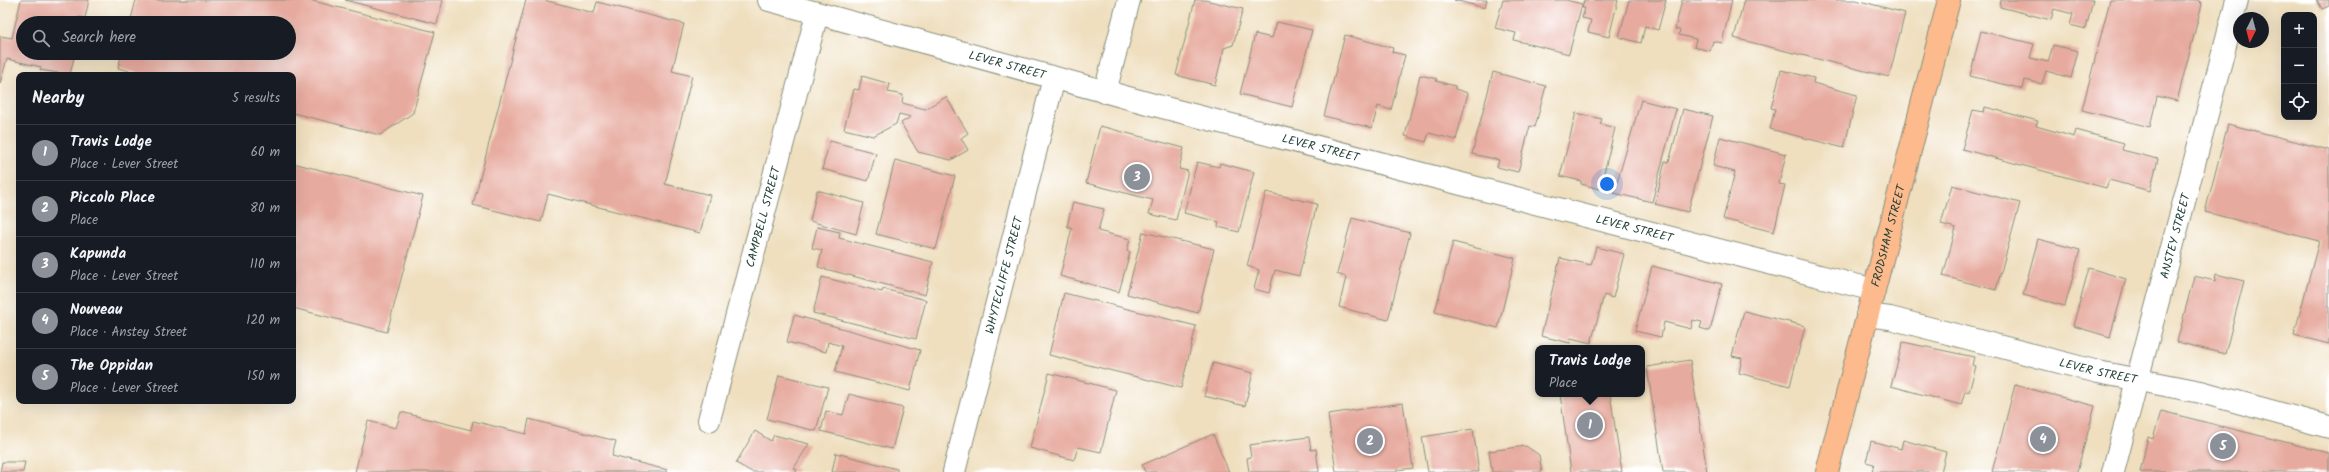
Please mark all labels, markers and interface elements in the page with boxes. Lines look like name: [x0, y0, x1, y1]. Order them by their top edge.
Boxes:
north arrow: [2233, 12, 2269, 48]
map controls: [2281, 12, 2317, 120]
button: +: [2281, 12, 2317, 48]
search box: [16, 16, 296, 60]
text: Search here: [62, 26, 136, 50]
icon: search: [30, 27, 52, 49]
street label: LEVER STREET: [967, 45, 1050, 85]
button: −: [2281, 48, 2317, 84]
button: locate: [2281, 84, 2317, 120]
text: Nearby: [32, 85, 84, 112]
text: 5 results: [232, 88, 280, 109]
street label: LEVER STREET: [1280, 129, 1363, 167]
text: Travis Lodge: [70, 130, 152, 154]
text: 1: [43, 142, 47, 163]
text: 60 m: [251, 142, 280, 163]
text: Place · Lever Street: [70, 154, 178, 175]
pin: 3: [1124, 162, 1150, 192]
street label: CAMPBELL STREET: [741, 163, 786, 269]
your location: [1597, 174, 1617, 194]
street label: FRODSHAM STREET: [1866, 181, 1911, 289]
text: Piccolo Place: [70, 186, 155, 210]
street label: ANSTEY STREET: [2155, 190, 2196, 281]
text: 2: [41, 198, 49, 219]
text: 80 m: [250, 198, 280, 219]
street label: LEVER STREET: [1594, 209, 1677, 248]
text: Place: [70, 210, 98, 231]
street label: WHYTECLIFFE STREET: [980, 213, 1028, 336]
text: Kapunda: [70, 242, 126, 266]
text: 3: [41, 254, 49, 275]
text: 110 m: [250, 254, 280, 275]
text: Place · Lever Street: [70, 266, 178, 287]
text: Nouveau: [70, 298, 122, 322]
text: 4: [41, 310, 49, 331]
text: 120 m: [246, 310, 280, 331]
text: Place · Anstey Street: [70, 322, 187, 343]
popup: [1535, 345, 1645, 397]
text: Travis Lodge: [1549, 349, 1631, 373]
street label: LEVER STREET: [2057, 353, 2140, 389]
text: The Oppidan: [70, 354, 153, 378]
text: 5: [42, 366, 48, 387]
text: 150 m: [247, 366, 280, 387]
text: Place: [1549, 373, 1577, 394]
text: Place · Lever Street: [70, 378, 178, 399]
pin: 1: [1577, 410, 1603, 440]
pin: 4: [2030, 424, 2056, 454]
pin: 2: [1357, 426, 1383, 456]
pin: 5: [2210, 431, 2236, 461]

